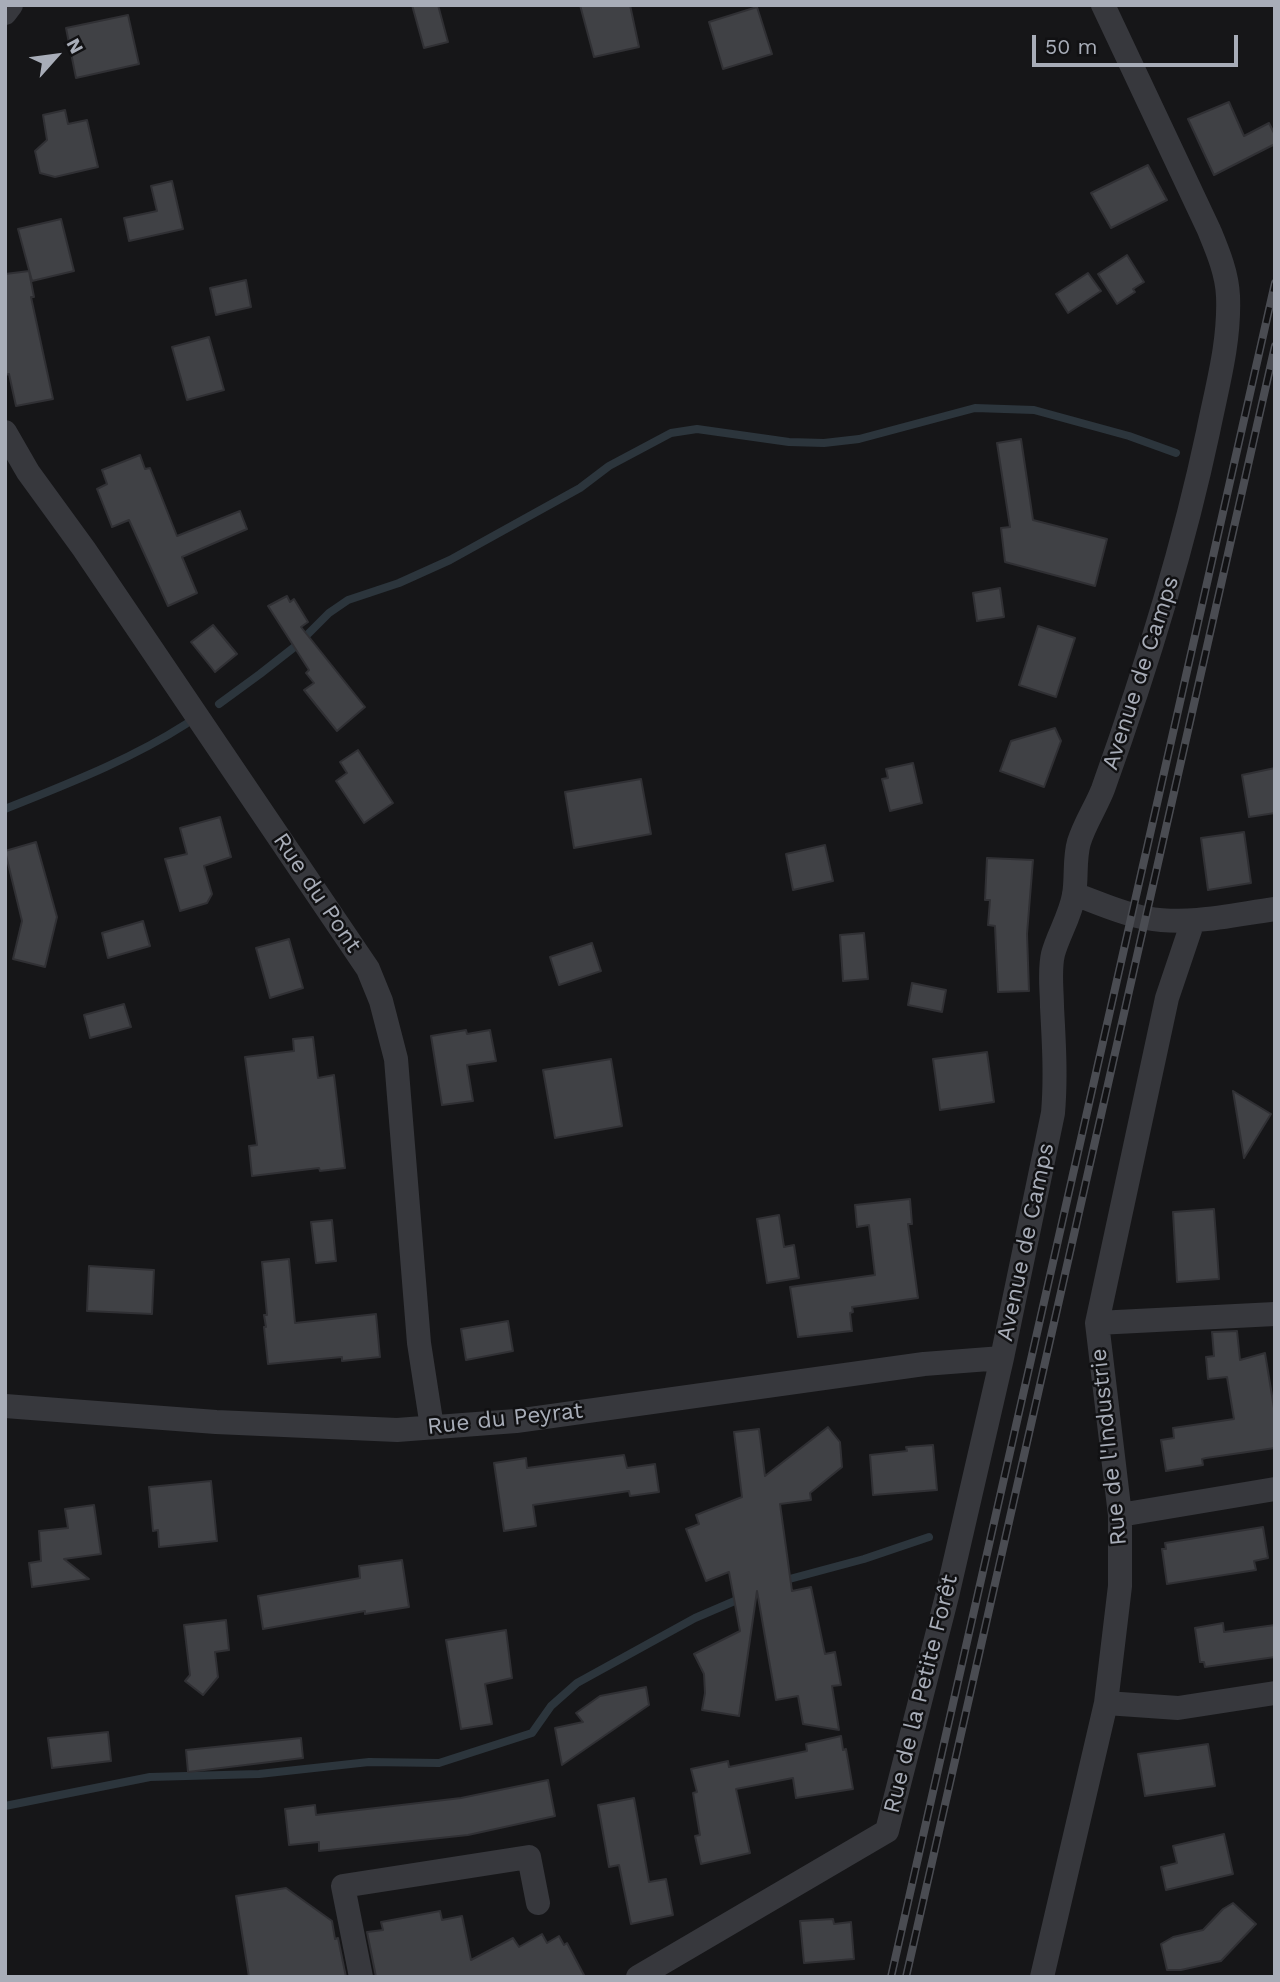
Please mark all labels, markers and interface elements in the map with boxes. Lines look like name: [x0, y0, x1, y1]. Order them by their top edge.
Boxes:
north arrow: [21, 21, 91, 91]
scale bar: [1035, 21, 1242, 65]
text: N: [62, 34, 88, 58]
text: 50 m: [1045, 34, 1097, 59]
street label: Avenue de Camps: [1097, 573, 1185, 773]
street label: Rue du Pont: [267, 828, 367, 958]
street label: Avenue de Camps: [992, 1140, 1060, 1344]
street label: Rue de l'Industrie: [1085, 1347, 1133, 1547]
street label: Rue du Peyrat: [426, 1397, 584, 1441]
street label: Rue de la Petite Forêt: [878, 1572, 964, 1816]

